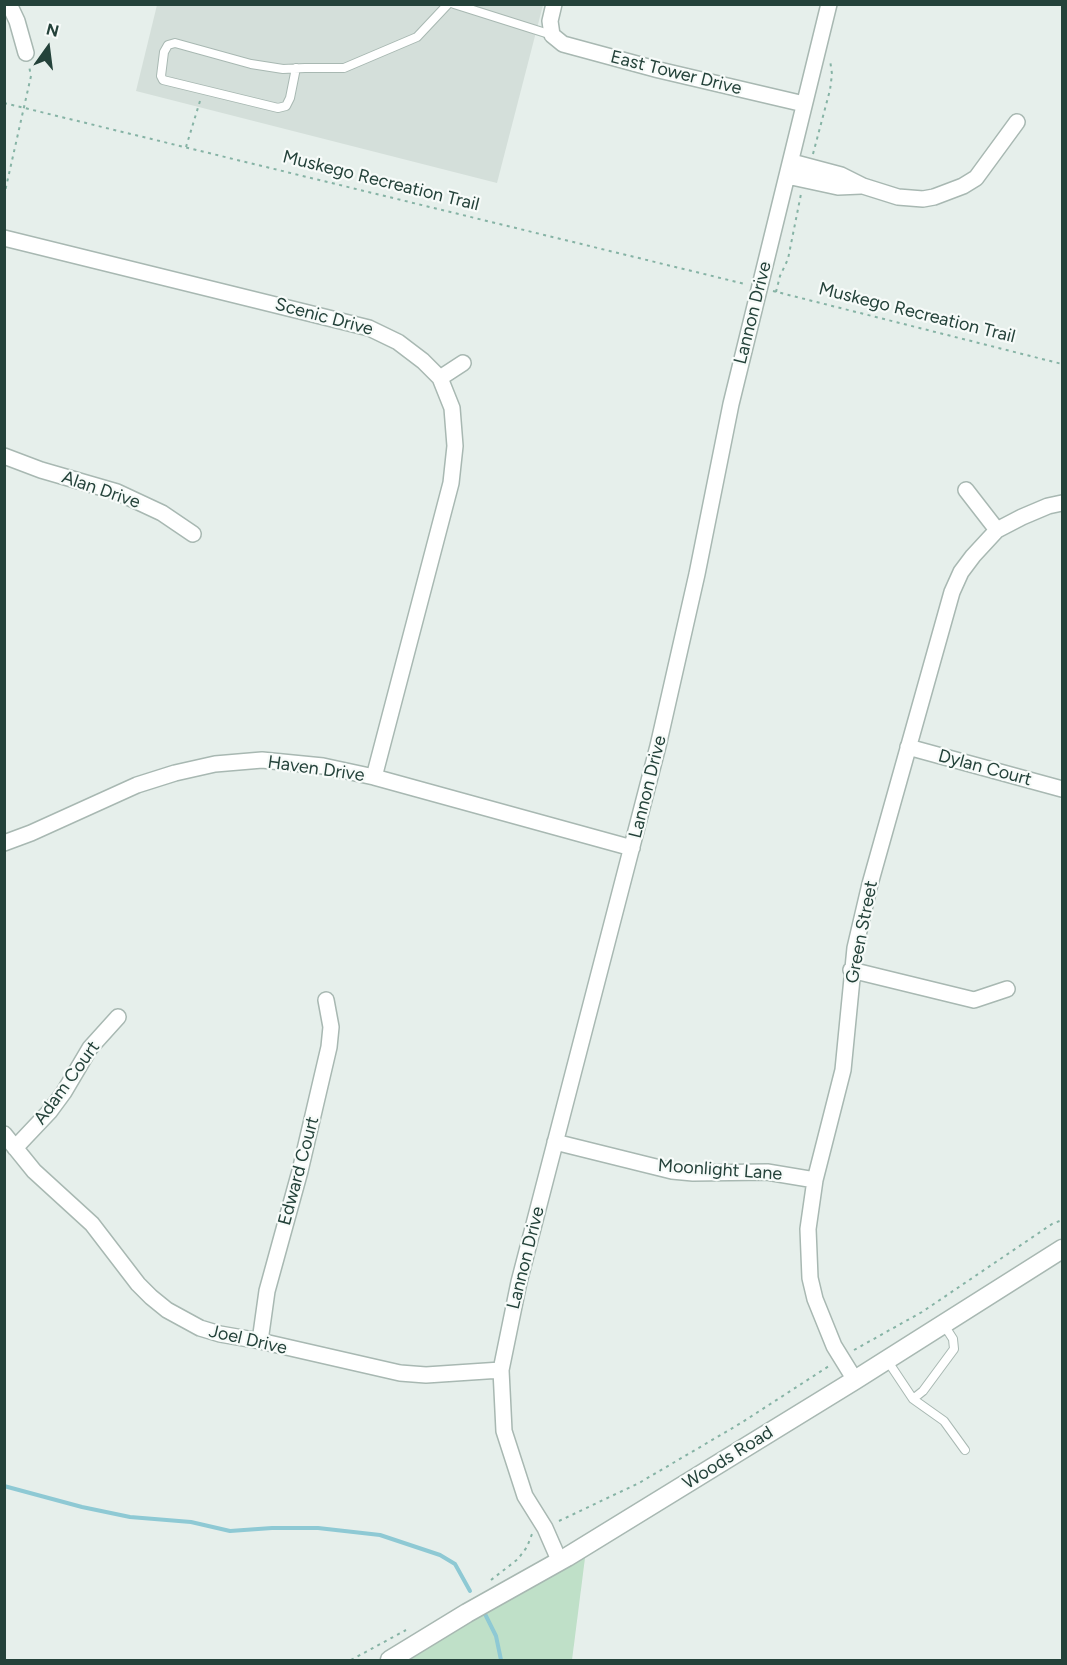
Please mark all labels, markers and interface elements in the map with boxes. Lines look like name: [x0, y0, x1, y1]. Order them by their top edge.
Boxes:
north arrow: [18, 18, 78, 78]
text: N: [44, 19, 61, 41]
street label: East Tower Drive: [608, 46, 744, 100]
street label: Muskego Recreation Trail: [280, 146, 482, 216]
street label: Lannon Drive: [730, 259, 776, 367]
street label: Muskego Recreation Trail: [816, 278, 1018, 348]
street label: Scenic Drive: [273, 294, 375, 340]
street label: Alan Drive: [59, 467, 143, 513]
street label: Lannon Drive: [625, 733, 671, 841]
street label: Dylan Court: [936, 745, 1034, 791]
street label: Haven Drive: [266, 752, 366, 786]
street label: Green Street: [841, 879, 883, 985]
street label: Adam Court: [29, 1037, 105, 1129]
street label: Edward Court: [274, 1114, 324, 1228]
street label: Moonlight Lane: [657, 1155, 783, 1185]
street label: Lannon Drive: [503, 1204, 549, 1312]
street label: Joel Drive: [207, 1321, 289, 1359]
street label: Woods Road: [679, 1422, 777, 1494]

